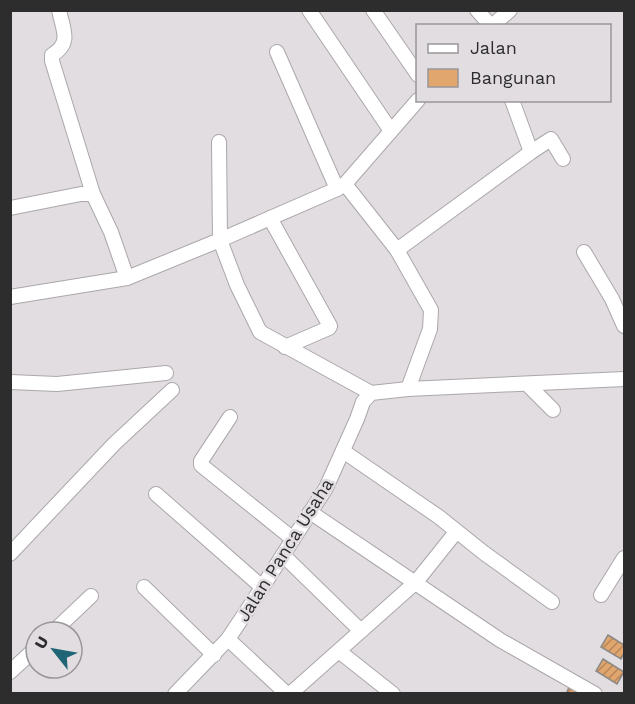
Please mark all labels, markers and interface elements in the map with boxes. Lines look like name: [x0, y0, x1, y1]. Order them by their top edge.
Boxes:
legend: [416, 24, 611, 102]
text: Jalan: [470, 37, 517, 58]
text: Bangunan: [470, 67, 556, 88]
street label: Jalan Panca Usaha: [232, 474, 337, 625]
north arrow: [24, 620, 84, 680]
text: U: [30, 633, 53, 652]

